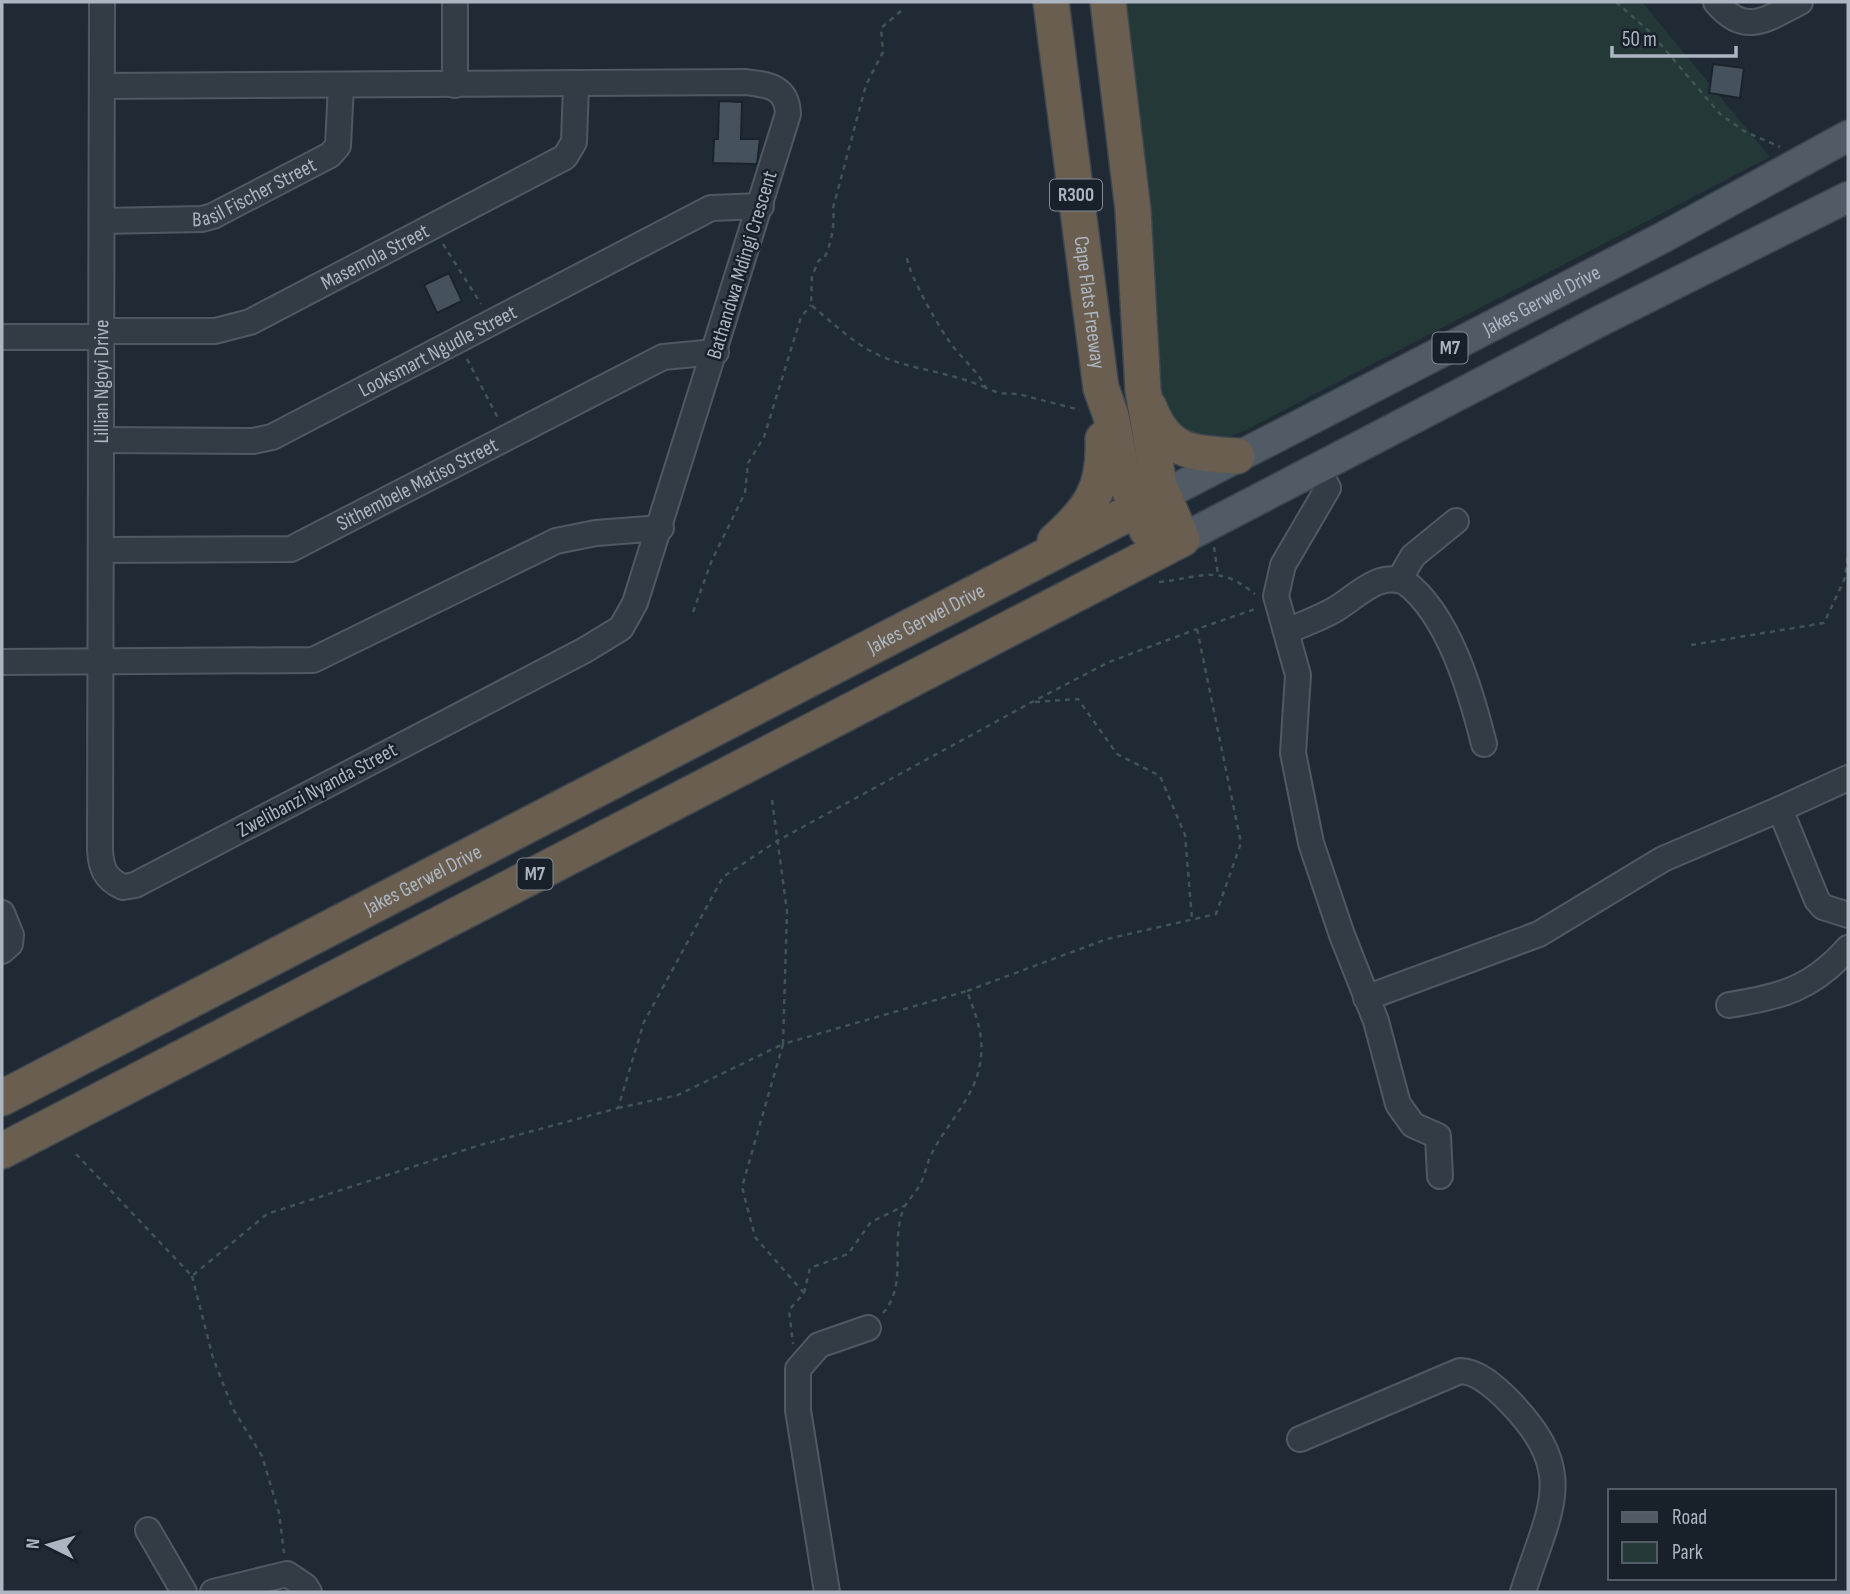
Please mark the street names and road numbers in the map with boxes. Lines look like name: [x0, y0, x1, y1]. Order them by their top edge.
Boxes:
street label: Basil Fischer Street: [192, 152, 320, 232]
street label: Bathandwa Mdingi Crescent: [701, 168, 783, 362]
road number: R300: [1050, 180, 1102, 210]
street label: Masemola Street: [317, 218, 433, 295]
street label: Cape Flats Freeway: [1069, 235, 1111, 370]
street label: Jakes Gerwel Drive: [1478, 260, 1604, 341]
street label: Looksmart Ngudle Street: [354, 299, 521, 402]
street label: Lillian Ngoyi Drive: [88, 319, 114, 443]
road number: M7: [1432, 332, 1468, 364]
street label: Sithembele Matiso Street: [332, 432, 502, 536]
street label: Jakes Gerwel Drive: [862, 578, 989, 660]
street label: Zwelibanzi Nyanda Street: [233, 737, 401, 843]
street label: Jakes Gerwel Drive: [359, 839, 486, 921]
road number: M7: [518, 859, 552, 890]

